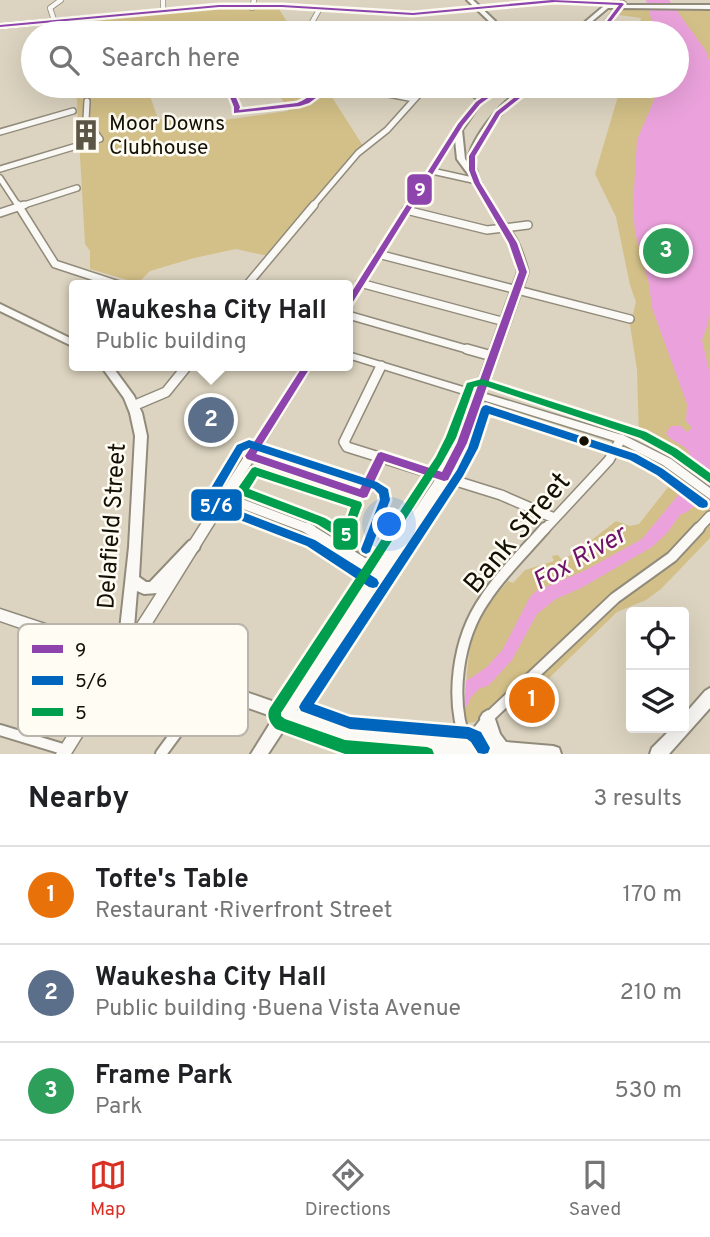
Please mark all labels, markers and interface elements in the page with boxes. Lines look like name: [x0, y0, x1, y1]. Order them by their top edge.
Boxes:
search box: [21, 21, 689, 98]
icon: search: [45, 41, 83, 79]
text: Search here: [101, 43, 240, 76]
place label: Moor Downs Clubhouse: [109, 111, 225, 162]
building icon: Moor Downs Clubhouse: [69, 118, 103, 152]
line badge: 9: [406, 173, 433, 206]
text: 9: [414, 179, 426, 203]
pin: 3: [643, 225, 689, 277]
popup: [69, 280, 353, 371]
text: Waukesha City Hall: [95, 295, 327, 328]
text: Public building: [95, 328, 247, 357]
pin: 2: [188, 394, 234, 446]
unlabelled marker: [577, 434, 591, 448]
street label: Delafield Street: [92, 442, 134, 610]
street label: Bank Street: [457, 466, 580, 602]
line badge: 5/6: [190, 488, 243, 522]
text: 5/6: [199, 495, 233, 519]
your location: [372, 507, 406, 541]
line badge: 5: [332, 517, 359, 551]
water label: Fox River: [527, 518, 635, 599]
text: 5: [340, 524, 352, 548]
map controls: [626, 607, 689, 733]
button: locate: [626, 607, 689, 670]
legend: [18, 624, 248, 736]
text: 9: [75, 639, 86, 663]
text: 5/6: [75, 670, 107, 694]
button: layers: [626, 670, 689, 733]
pin: 1: [509, 674, 555, 726]
text: 5: [75, 702, 87, 726]
text: Nearby: [28, 781, 129, 818]
text: 3 results: [593, 785, 682, 814]
text: Tofte's Table: [95, 864, 249, 897]
text: 1: [46, 881, 56, 910]
text: 170 m: [623, 881, 682, 910]
text: Restaurant · Riverfront Street: [95, 897, 392, 926]
text: Waukesha City Hall: [95, 962, 327, 995]
text: 2: [44, 979, 58, 1008]
text: 210 m: [620, 979, 682, 1008]
text: Public building · Buena Vista Avenue: [95, 995, 461, 1024]
text: Frame Park: [95, 1060, 233, 1093]
text: 3: [44, 1077, 58, 1106]
text: 530 m: [614, 1077, 682, 1106]
text: Park: [95, 1093, 142, 1122]
tab: Map: [89, 1156, 127, 1222]
tab: Directions: [305, 1156, 391, 1222]
tab: Saved: [569, 1156, 621, 1222]

